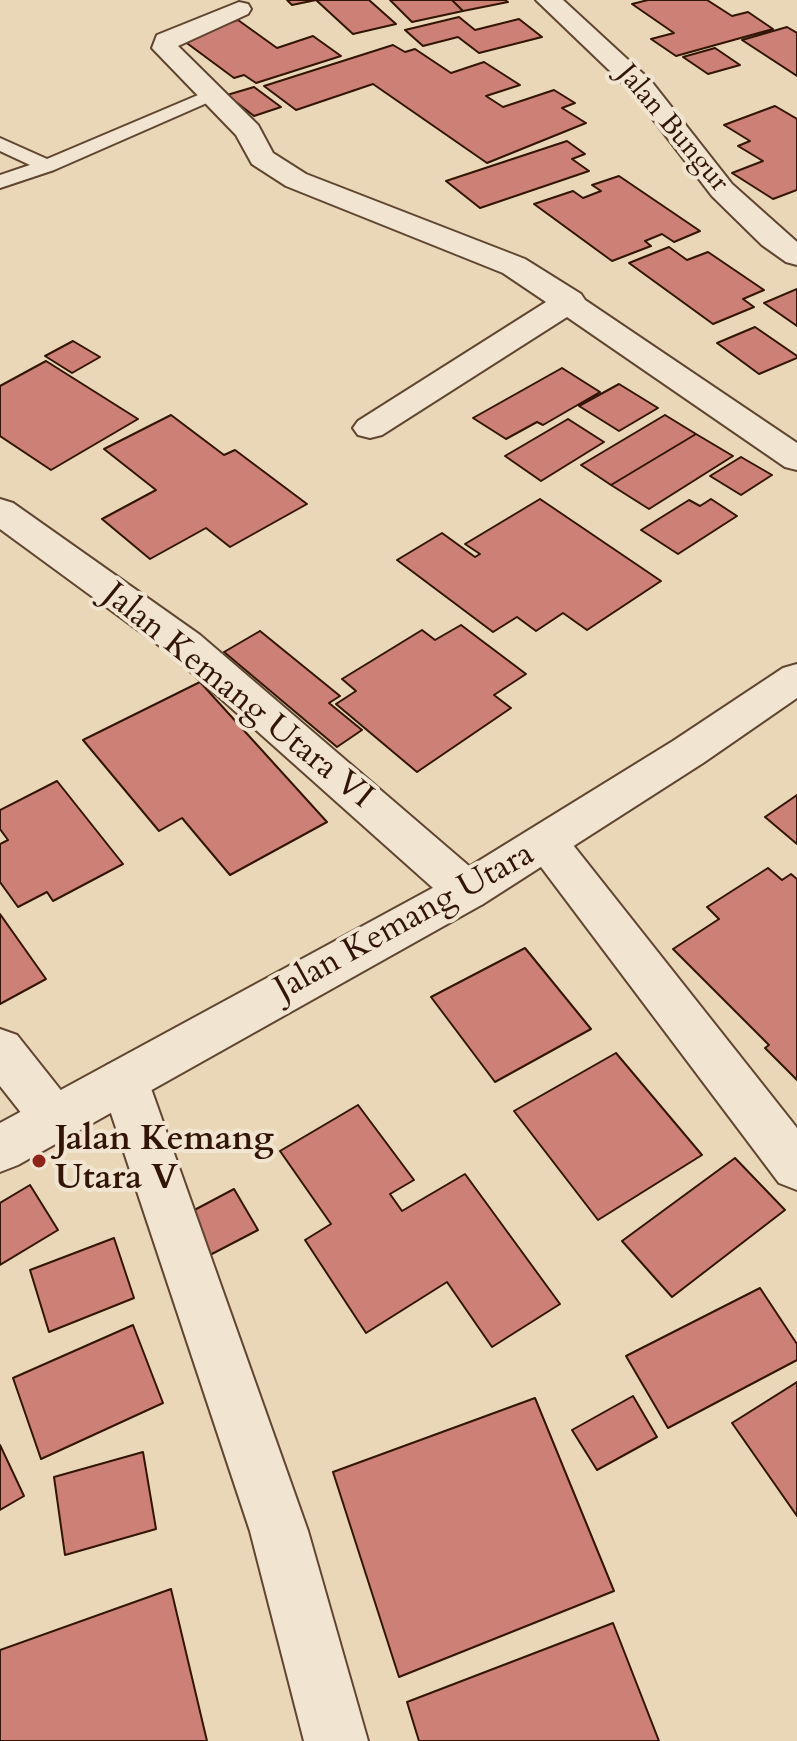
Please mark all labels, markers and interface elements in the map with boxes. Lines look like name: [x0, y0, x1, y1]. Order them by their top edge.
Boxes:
street label: Jalan Bungur: [609, 59, 735, 199]
street label: Jalan Kemang Utara VI: [94, 576, 380, 818]
street label: Jalan Kemang Utara: [268, 835, 542, 1011]
place label: Jalan Kemang Utara V: [55, 1121, 274, 1200]
marker: Jalan Kemang Utara V: [30, 1152, 48, 1170]

